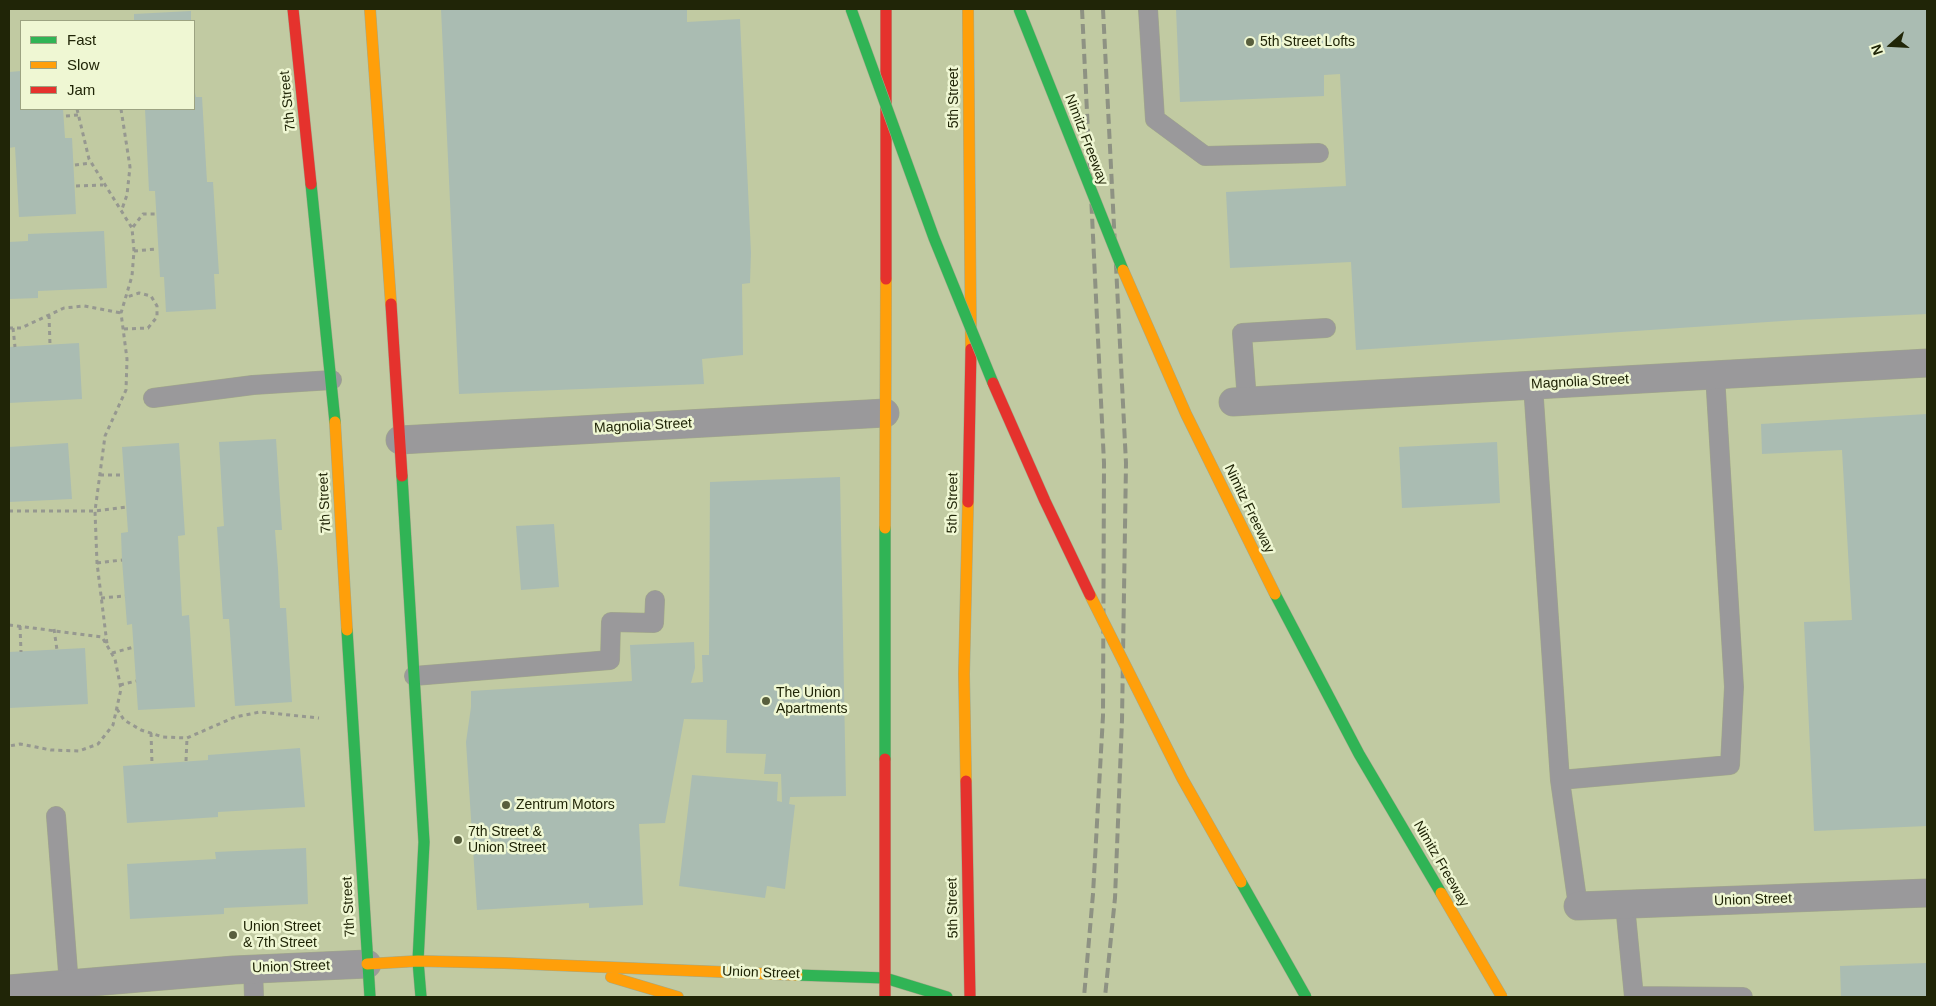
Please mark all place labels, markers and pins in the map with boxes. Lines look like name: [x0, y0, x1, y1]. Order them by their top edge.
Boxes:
place label: 5th Street Lofts: [1260, 34, 1355, 50]
marker: 5th Street Lofts: [1244, 36, 1256, 48]
place label: The Union Apartments: [776, 685, 848, 718]
marker: The Union Apartments: [760, 695, 772, 707]
place label: Zentrum Motors: [516, 797, 615, 813]
marker: Zentrum Motors: [500, 799, 512, 811]
place label: 7th Street & Union Street: [468, 824, 546, 856]
marker: 7th Street & Union Street: [452, 834, 464, 846]
place label: Union Street & 7th Street: [243, 919, 321, 952]
marker: Union Street & 7th Street: [227, 929, 239, 941]

